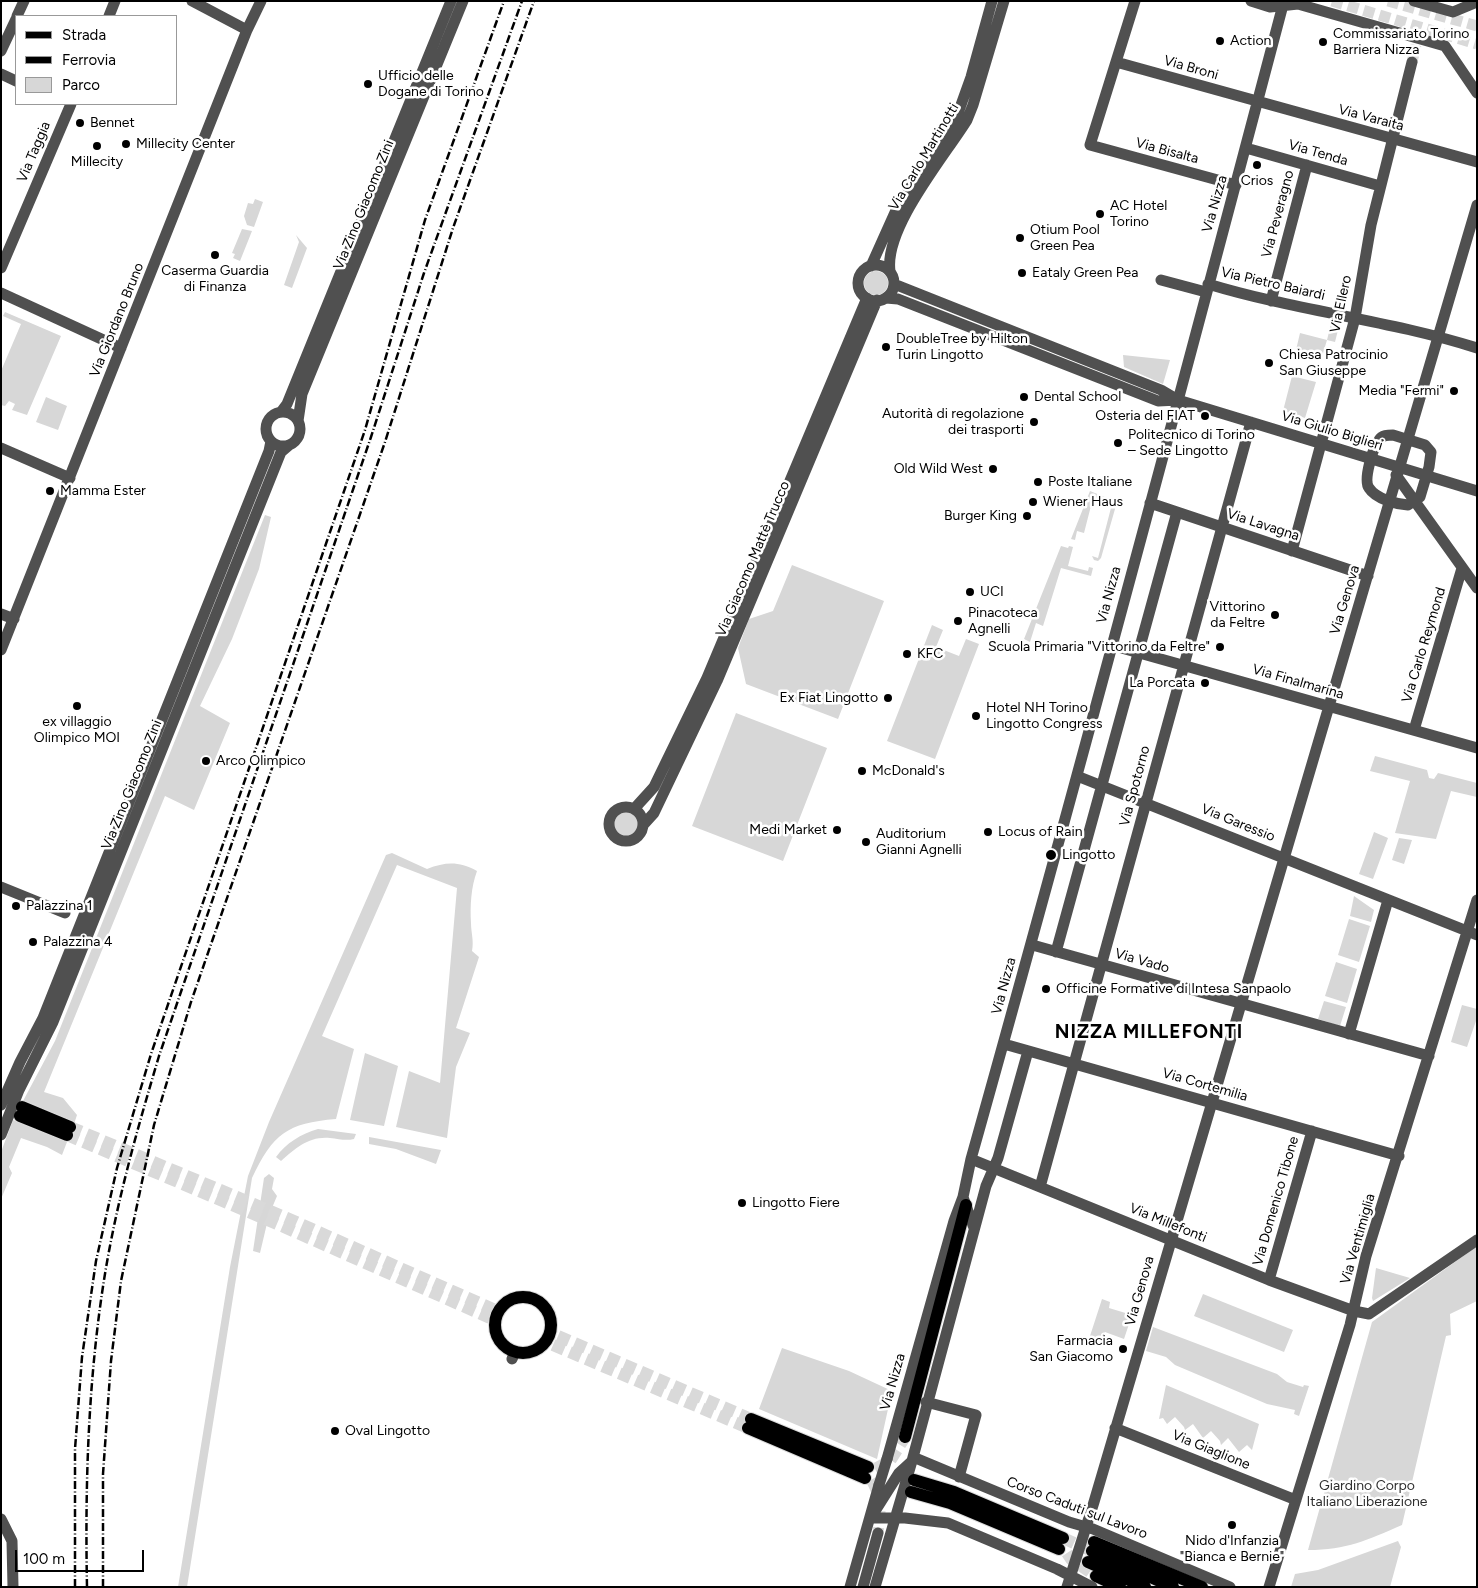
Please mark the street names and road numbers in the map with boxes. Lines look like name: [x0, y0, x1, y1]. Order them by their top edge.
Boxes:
street label: Via Broni: [1162, 52, 1220, 84]
street label: Via Carlo Martinotti: [885, 100, 963, 214]
street label: Via Varaita: [1336, 101, 1406, 135]
street label: Via Taggia: [14, 119, 54, 185]
street label: Via Bisalta: [1134, 135, 1200, 167]
street label: Via Tenda: [1286, 136, 1350, 170]
street label: Via Zino Giacomo Zini: [330, 138, 398, 272]
street label: Via Peveragno: [1258, 168, 1298, 260]
street label: Via Nizza: [1199, 174, 1231, 234]
street label: Via Giordano Bruno: [86, 260, 148, 380]
street label: Via Pietro Baiardi: [1219, 264, 1327, 304]
street label: Via Ellero: [1327, 274, 1355, 334]
street label: Via Giulio Biglieri: [1279, 408, 1385, 454]
street label: Via Giacomo Mattè Trucco: [713, 479, 793, 639]
street label: Via Lavagna: [1225, 505, 1301, 545]
street label: Via Genova: [1326, 563, 1364, 637]
street label: Via Nizza: [1093, 565, 1125, 625]
street label: Via Carlo Reymond: [1398, 585, 1450, 705]
street label: Via Finalmarina: [1250, 661, 1346, 703]
street label: Via Zino Giacomo Zini: [98, 718, 166, 852]
street label: Via Spotorno: [1116, 744, 1154, 828]
street label: Via Garessio: [1199, 801, 1277, 845]
street label: Via Vado: [1113, 945, 1171, 977]
street label: Via Nizza: [988, 956, 1020, 1016]
street label: Via Cortemilia: [1160, 1065, 1250, 1105]
street label: Via Domenico Tibone: [1249, 1134, 1303, 1268]
street label: Via Ventimiglia: [1337, 1192, 1379, 1286]
street label: Via Millefonti: [1127, 1200, 1209, 1246]
street label: Via Genova: [1122, 1254, 1158, 1328]
street label: Via Nizza: [877, 1352, 909, 1412]
street label: Via Giaglione: [1170, 1427, 1252, 1473]
street label: Corso Caduti sul Lavoro: [1004, 1473, 1150, 1543]

